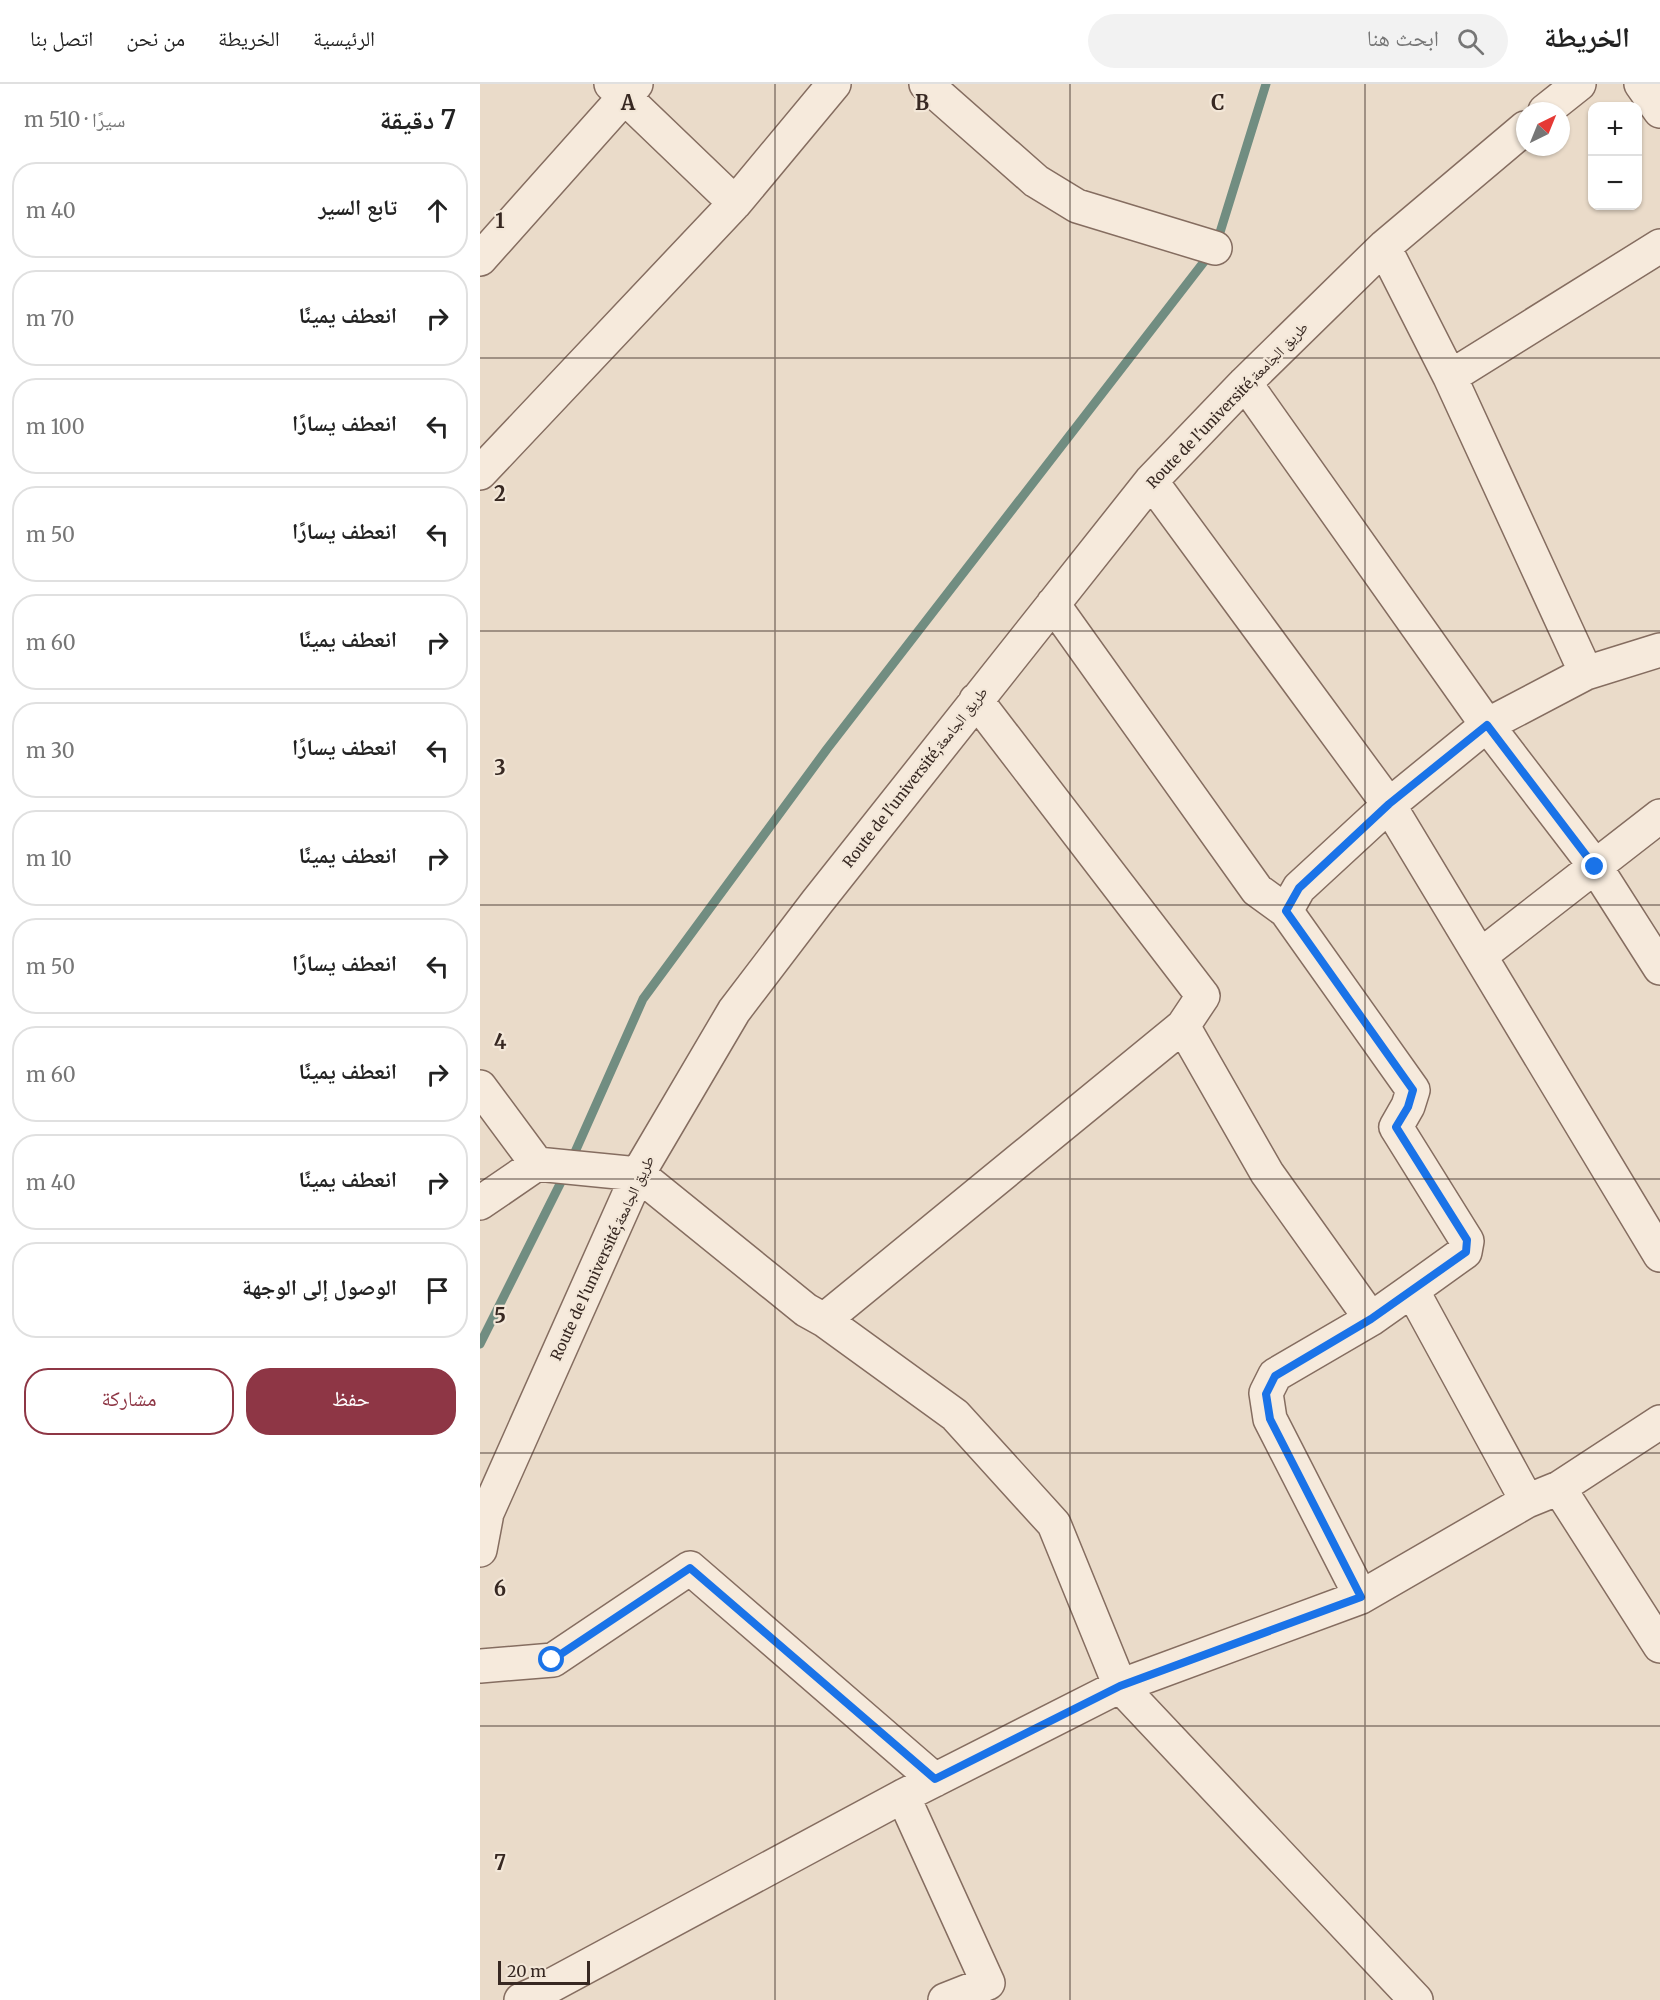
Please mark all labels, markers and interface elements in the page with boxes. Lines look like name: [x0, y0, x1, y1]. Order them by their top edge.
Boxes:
search box: [1088, 14, 1508, 68]
text: الخريطة: [1544, 19, 1630, 55]
text: ابحث هنا: [1367, 24, 1439, 52]
text: اتصل بنا: [30, 25, 93, 52]
text: من نحن: [126, 25, 185, 52]
text: الخريطة: [218, 25, 280, 52]
text: الرئيسية: [313, 25, 375, 52]
icon: search: [1454, 25, 1487, 58]
text: A: [620, 90, 636, 115]
text: B: [915, 90, 929, 115]
text: C: [1211, 90, 1225, 115]
north arrow: [1516, 102, 1570, 156]
map controls: [1588, 102, 1642, 210]
button: +: [1588, 102, 1642, 156]
text: 7 دقيقة: [380, 103, 456, 136]
text: سيرًا · 510 m: [24, 107, 125, 132]
button: −: [1588, 156, 1642, 210]
text: تابع السير: [318, 193, 397, 221]
icon: ahead: [421, 194, 454, 227]
text: 40 m: [26, 198, 76, 223]
text: 1: [495, 208, 505, 233]
text: انعطف يمينًا: [298, 301, 397, 329]
icon: right: [421, 302, 454, 335]
text: 70 m: [26, 306, 74, 331]
street label: Route de l'université,طريق الجامعة: [1142, 318, 1312, 493]
text: انعطف يسارًا: [292, 409, 397, 437]
icon: left: [421, 410, 454, 443]
text: 100 m: [26, 414, 85, 439]
text: 2: [494, 481, 506, 506]
text: انعطف يسارًا: [292, 517, 397, 545]
icon: left: [421, 518, 454, 551]
text: 50 m: [26, 522, 75, 547]
text: انعطف يمينًا: [298, 625, 397, 653]
icon: right: [421, 626, 454, 659]
text: 60 m: [26, 630, 76, 655]
street label: Route de l'université,طريق الجامعة: [839, 683, 992, 872]
text: انعطف يسارًا: [292, 733, 397, 761]
icon: left: [421, 734, 454, 767]
text: 30 m: [26, 738, 75, 763]
text: 3: [494, 755, 506, 780]
text: انعطف يمينًا: [298, 841, 397, 869]
icon: right: [421, 842, 454, 875]
text: 10 m: [26, 846, 72, 871]
route end: [1581, 853, 1607, 879]
text: انعطف يسارًا: [292, 949, 397, 977]
icon: left: [421, 950, 454, 983]
text: 50 m: [26, 954, 75, 979]
text: 4: [494, 1029, 507, 1054]
text: انعطف يمينًا: [298, 1057, 397, 1085]
icon: right: [421, 1058, 454, 1091]
text: 60 m: [26, 1062, 76, 1087]
street label: Route de l'université,طريق الجامعة: [546, 1152, 659, 1364]
text: انعطف يمينًا: [298, 1165, 397, 1193]
icon: right: [421, 1166, 454, 1199]
text: 40 m: [26, 1170, 76, 1195]
text: الوصول إلى الوجهة: [242, 1273, 397, 1301]
icon: arrive: [421, 1274, 454, 1307]
text: 5: [494, 1303, 506, 1328]
button: مشاركة: [24, 1368, 234, 1435]
button: حفظ: [246, 1368, 456, 1435]
text: 6: [494, 1576, 506, 1601]
route start: [538, 1646, 564, 1672]
text: 7: [494, 1850, 506, 1875]
scale bar: [498, 1958, 590, 1986]
text: 20 m: [507, 1961, 546, 1981]

